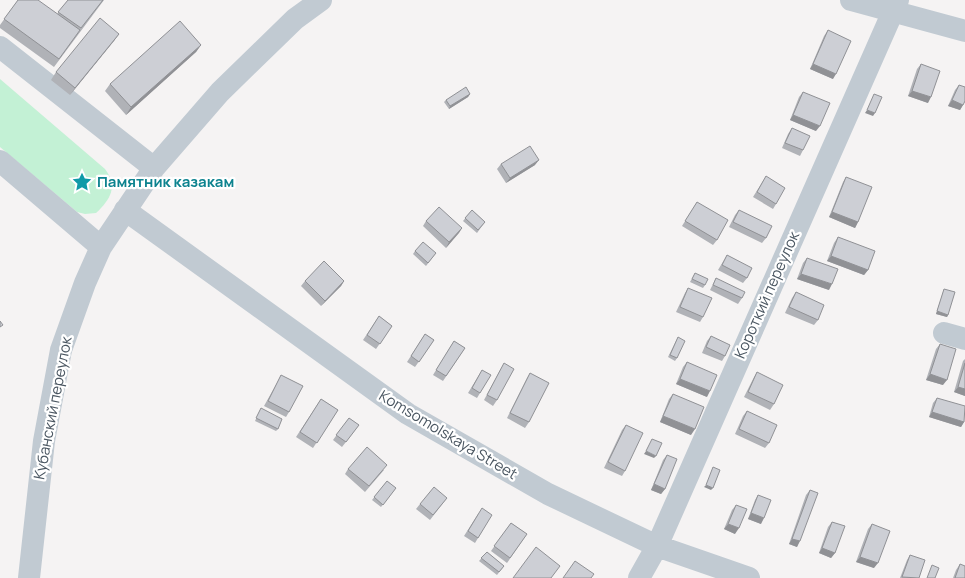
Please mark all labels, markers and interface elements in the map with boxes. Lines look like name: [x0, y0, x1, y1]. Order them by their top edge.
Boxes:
place icon: Памятник казакам: [71, 171, 93, 193]
place label: Памятник казакам: [97, 171, 234, 192]
street label: Короткий переулок: [729, 227, 804, 362]
street label: Кубанский переулок: [28, 334, 77, 481]
street label: Komsomolskaya Street: [375, 385, 521, 484]

